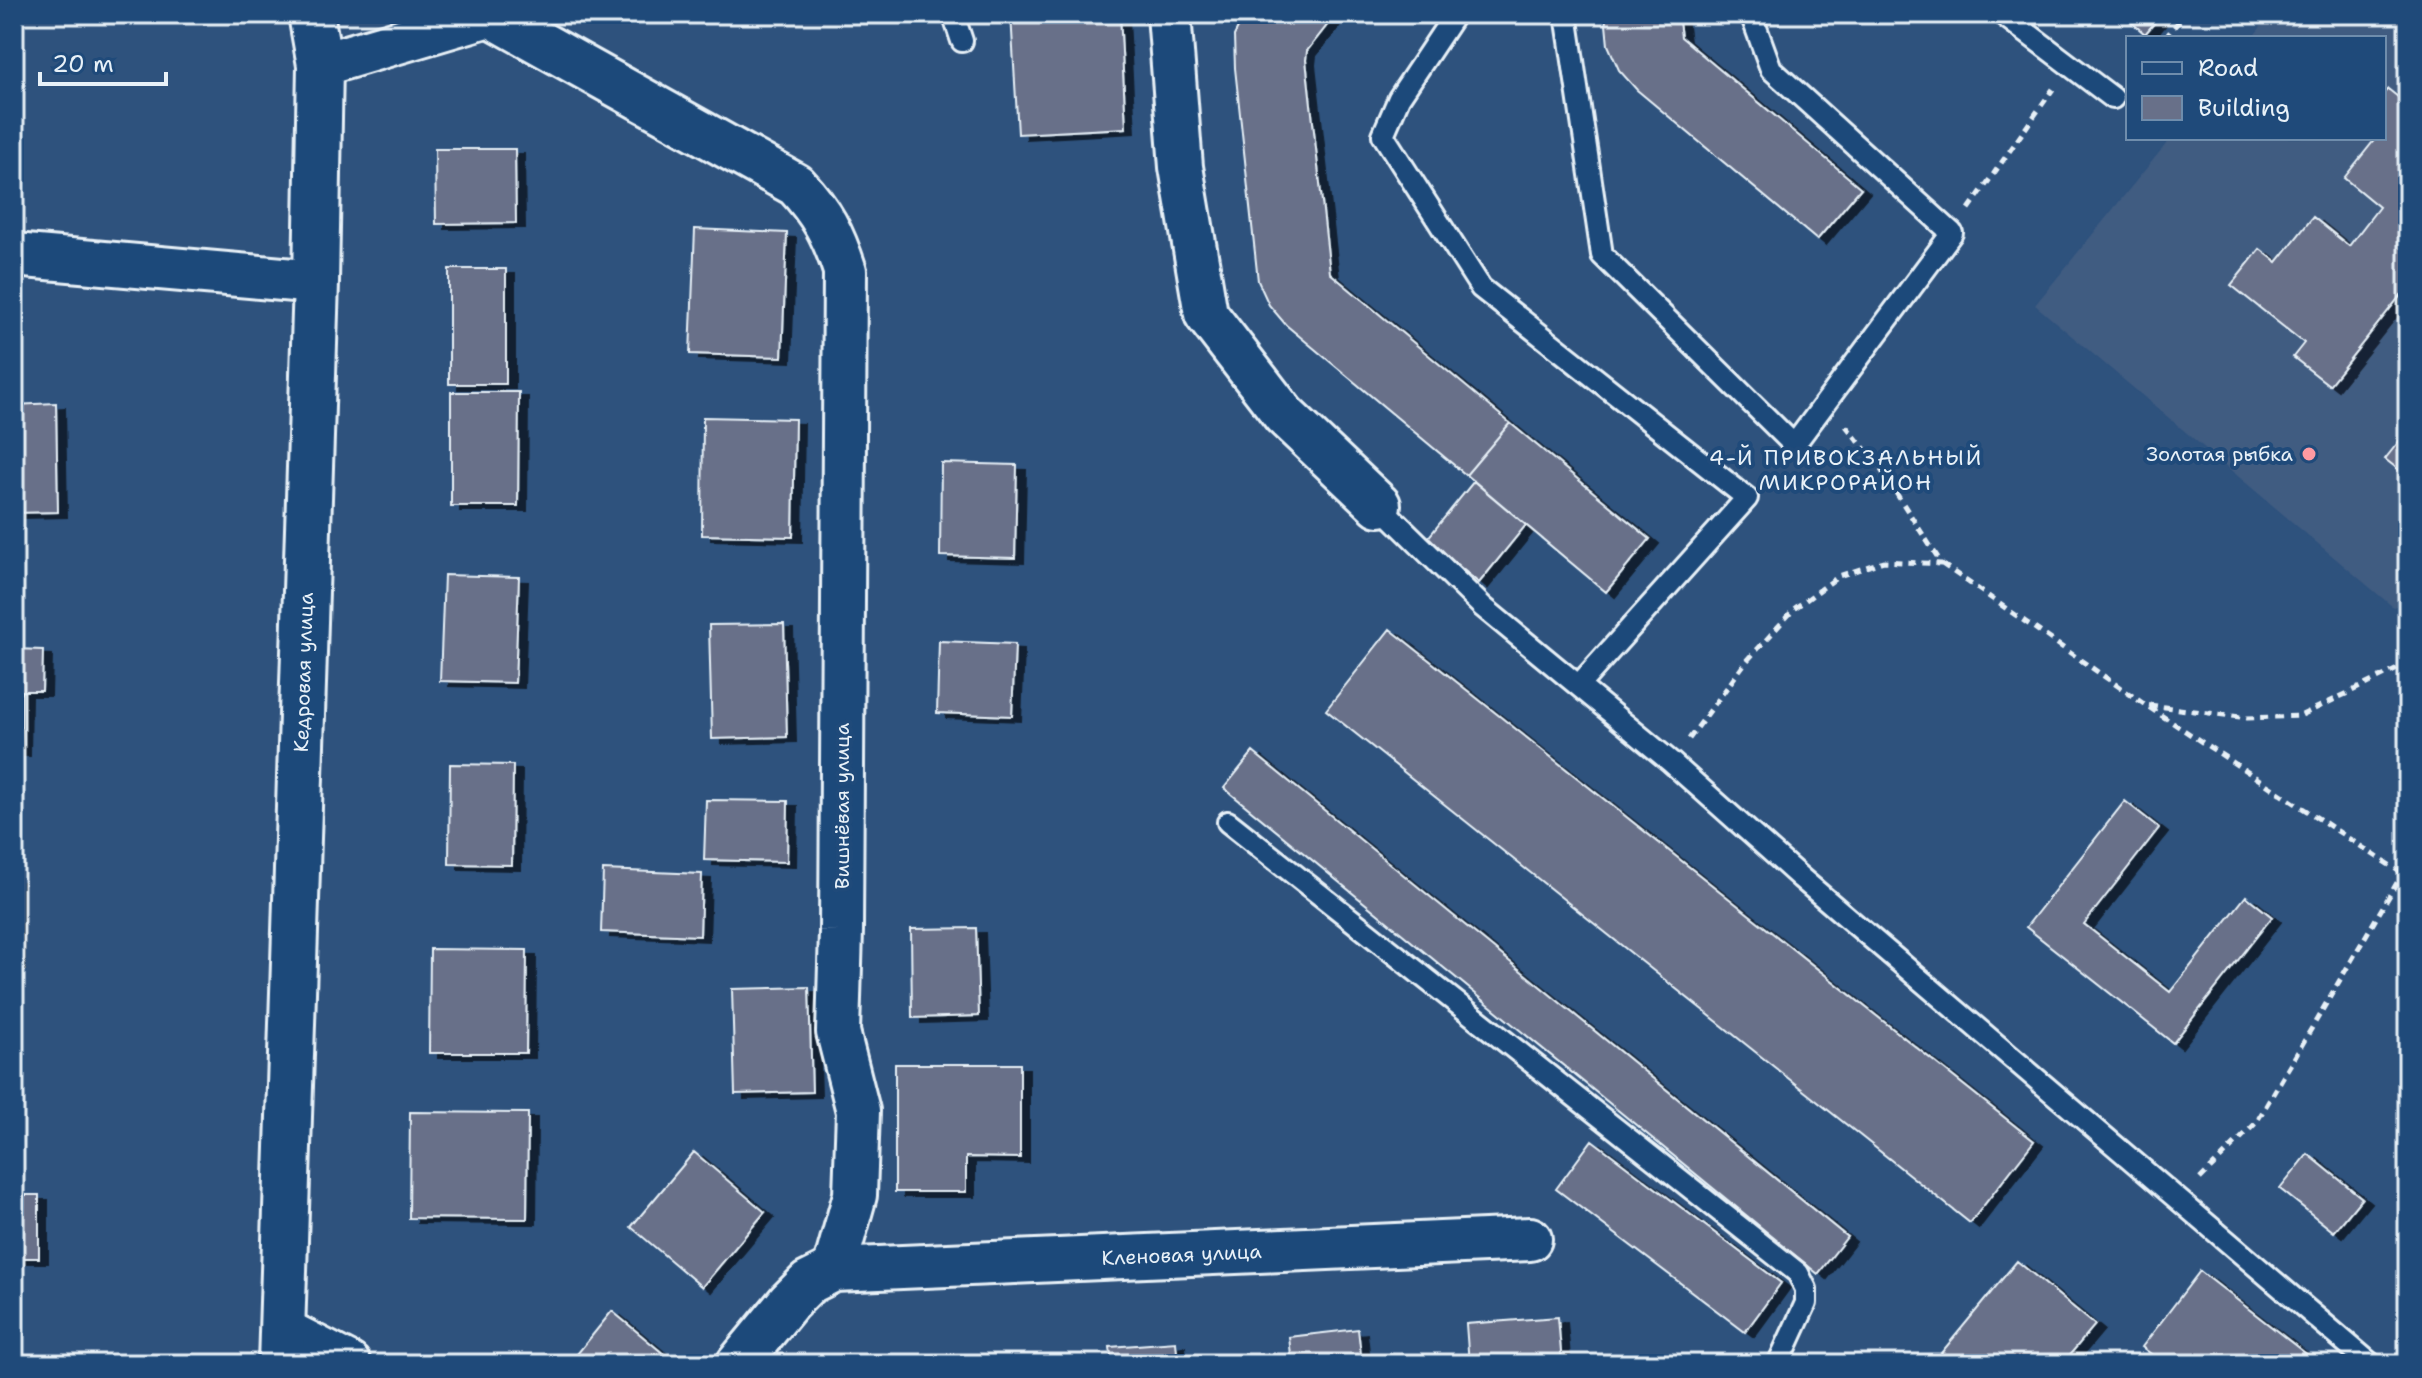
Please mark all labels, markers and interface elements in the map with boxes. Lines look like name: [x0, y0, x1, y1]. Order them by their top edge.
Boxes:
scale bar: [40, 36, 166, 86]
legend: [2126, 36, 2386, 140]
text: 20 m: [52, 48, 114, 80]
text: Road: [2198, 52, 2258, 84]
text: Building: [2198, 92, 2290, 124]
place label: Золотая рыбка: [2146, 441, 2294, 467]
district label: 4-Й ПРИВОКЗАЛЬНЫЙ МИКРОРАЙОН: [1709, 443, 1983, 497]
marker: Золотая рыбка: [2300, 445, 2318, 463]
street label: Кедровая улица: [288, 591, 319, 753]
street label: Вишнёвая улица: [829, 722, 855, 889]
street label: Кленовая улица: [1101, 1238, 1263, 1271]

